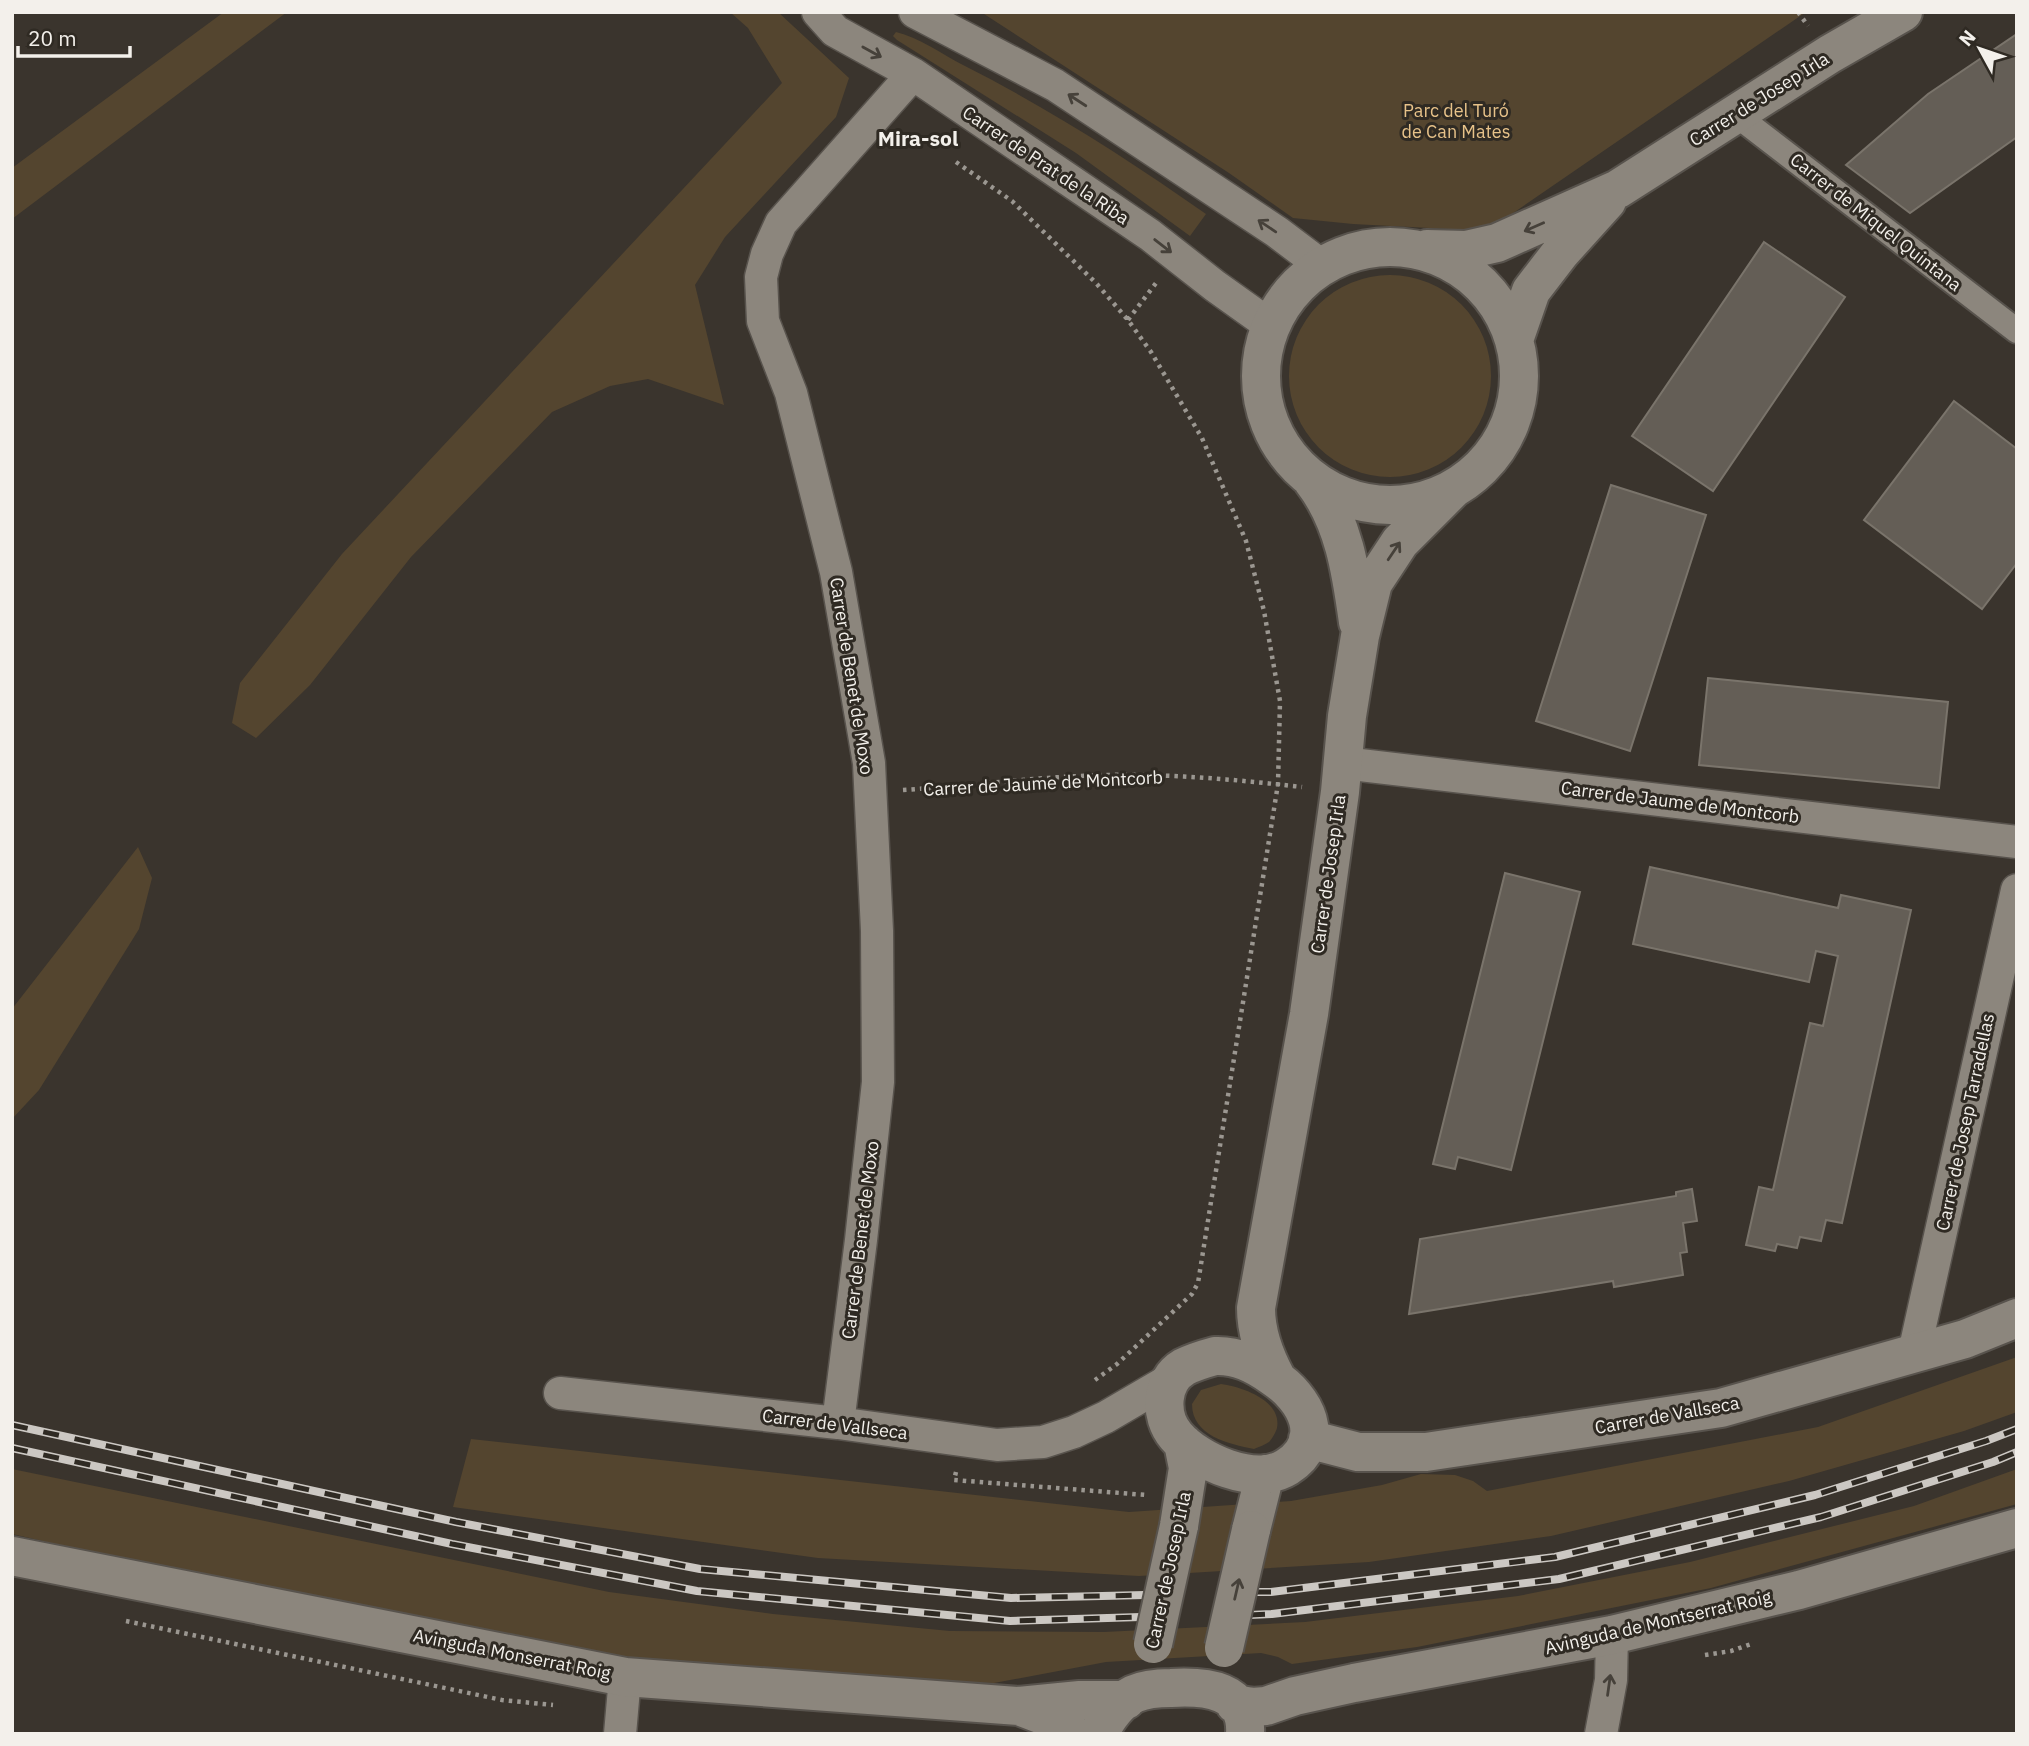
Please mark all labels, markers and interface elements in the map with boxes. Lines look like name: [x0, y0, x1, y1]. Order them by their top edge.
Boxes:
scale bar: [18, 14, 130, 58]
north arrow: [1945, 14, 2015, 84]
text: 20 m: [28, 24, 77, 52]
text: N: [1953, 25, 1981, 51]
one-way arrow: [862, 45, 882, 59]
street label: Carrer de Josep Irla: [1685, 47, 1833, 151]
one-way arrow: [1068, 93, 1088, 107]
park label: Parc del Turó de Can Mates: [1402, 99, 1510, 143]
street label: Carrer de Prat de la Riba: [958, 101, 1134, 230]
district label: Mira-sol: [878, 124, 958, 152]
street label: Carrer de Miquel Quintana: [1786, 148, 1967, 296]
one-way arrow: [1258, 219, 1277, 233]
one-way arrow: [1523, 221, 1545, 234]
one-way arrow: [1154, 238, 1172, 253]
one-way arrow: [1387, 542, 1401, 561]
street label: Carrer de Benet de Moxo: [825, 576, 879, 776]
street label: Carrer de Jaume de Montcorb: [923, 765, 1163, 801]
street label: Carrer de Jaume de Montcorb: [1560, 776, 1800, 828]
street label: Carrer de Josep Irla: [1305, 793, 1351, 955]
street label: Carrer de Josep Tarradellas: [1931, 1011, 1999, 1233]
street label: Carrer de Benet de Moxo: [836, 1140, 884, 1340]
street label: Carrer de Vallseca: [1593, 1391, 1741, 1439]
street label: Carrer de Vallseca: [761, 1404, 909, 1444]
street label: Carrer de Josep Irla: [1140, 1489, 1196, 1651]
one-way arrow: [1231, 1578, 1245, 1601]
street label: Avinguda de Montserrat Roig: [1542, 1585, 1774, 1659]
street label: Avinguda Monserrat Roig: [411, 1624, 613, 1685]
one-way arrow: [1603, 1674, 1616, 1697]

